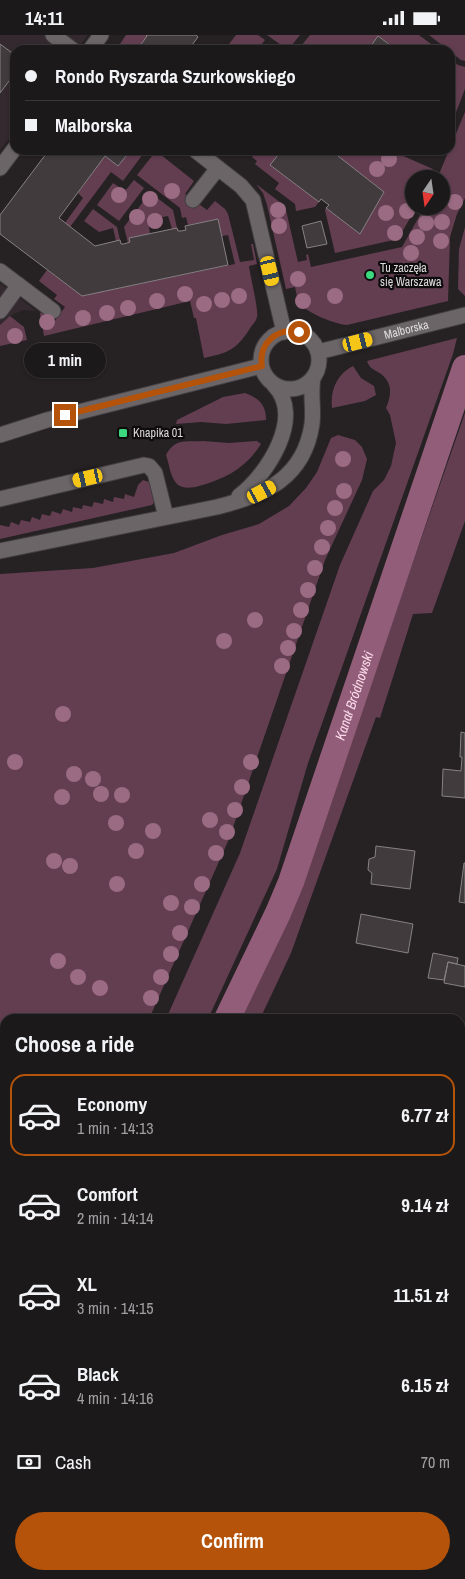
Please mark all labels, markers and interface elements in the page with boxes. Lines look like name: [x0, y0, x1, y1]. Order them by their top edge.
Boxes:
text: 14:11: [25, 5, 64, 31]
text: Rondo Ryszarda Szurkowskiego: [55, 63, 296, 89]
text: Malborska: [55, 112, 132, 138]
north arrow: [405, 170, 450, 215]
map controls: [405, 170, 450, 215]
car: [259, 255, 280, 287]
place label: Tu zaczęła się Warszawa: [380, 260, 442, 290]
marker: Tu zaczęła się Warszawa: [364, 269, 376, 281]
street label: Malborska: [382, 316, 431, 343]
route start: [288, 321, 310, 343]
car: [341, 331, 374, 353]
callout: 1 min: [24, 343, 106, 377]
text: 1 min: [48, 349, 82, 371]
route end: [54, 404, 76, 426]
place label: Knapika 01: [133, 425, 183, 441]
marker: Knapika 01: [117, 427, 129, 439]
car: [71, 467, 104, 489]
car: [245, 478, 278, 506]
water label: Kanał Bródnowski: [331, 648, 378, 742]
text: Choose a ride: [15, 1029, 134, 1059]
text: Economy: [77, 1091, 147, 1117]
icon: car: [17, 1093, 62, 1138]
text: 6.77 zł: [401, 1102, 448, 1128]
text: 1 min · 14:13: [77, 1117, 154, 1139]
text: Comfort: [77, 1181, 138, 1207]
icon: car: [17, 1183, 62, 1228]
text: 9.14 zł: [401, 1192, 448, 1218]
text: 2 min · 14:14: [77, 1207, 154, 1229]
text: XL: [77, 1271, 97, 1297]
icon: car: [17, 1273, 62, 1318]
text: 11.51 zł: [393, 1282, 448, 1308]
text: 3 min · 14:15: [77, 1297, 154, 1319]
text: Black: [77, 1361, 119, 1387]
icon: car: [17, 1363, 62, 1408]
text: 6.15 zł: [401, 1372, 448, 1398]
text: 4 min · 14:16: [77, 1387, 154, 1409]
icon: cash: [15, 1448, 43, 1476]
text: Cash: [55, 1449, 91, 1475]
text: 70 m: [421, 1451, 450, 1473]
button: Confirm: [15, 1512, 450, 1570]

